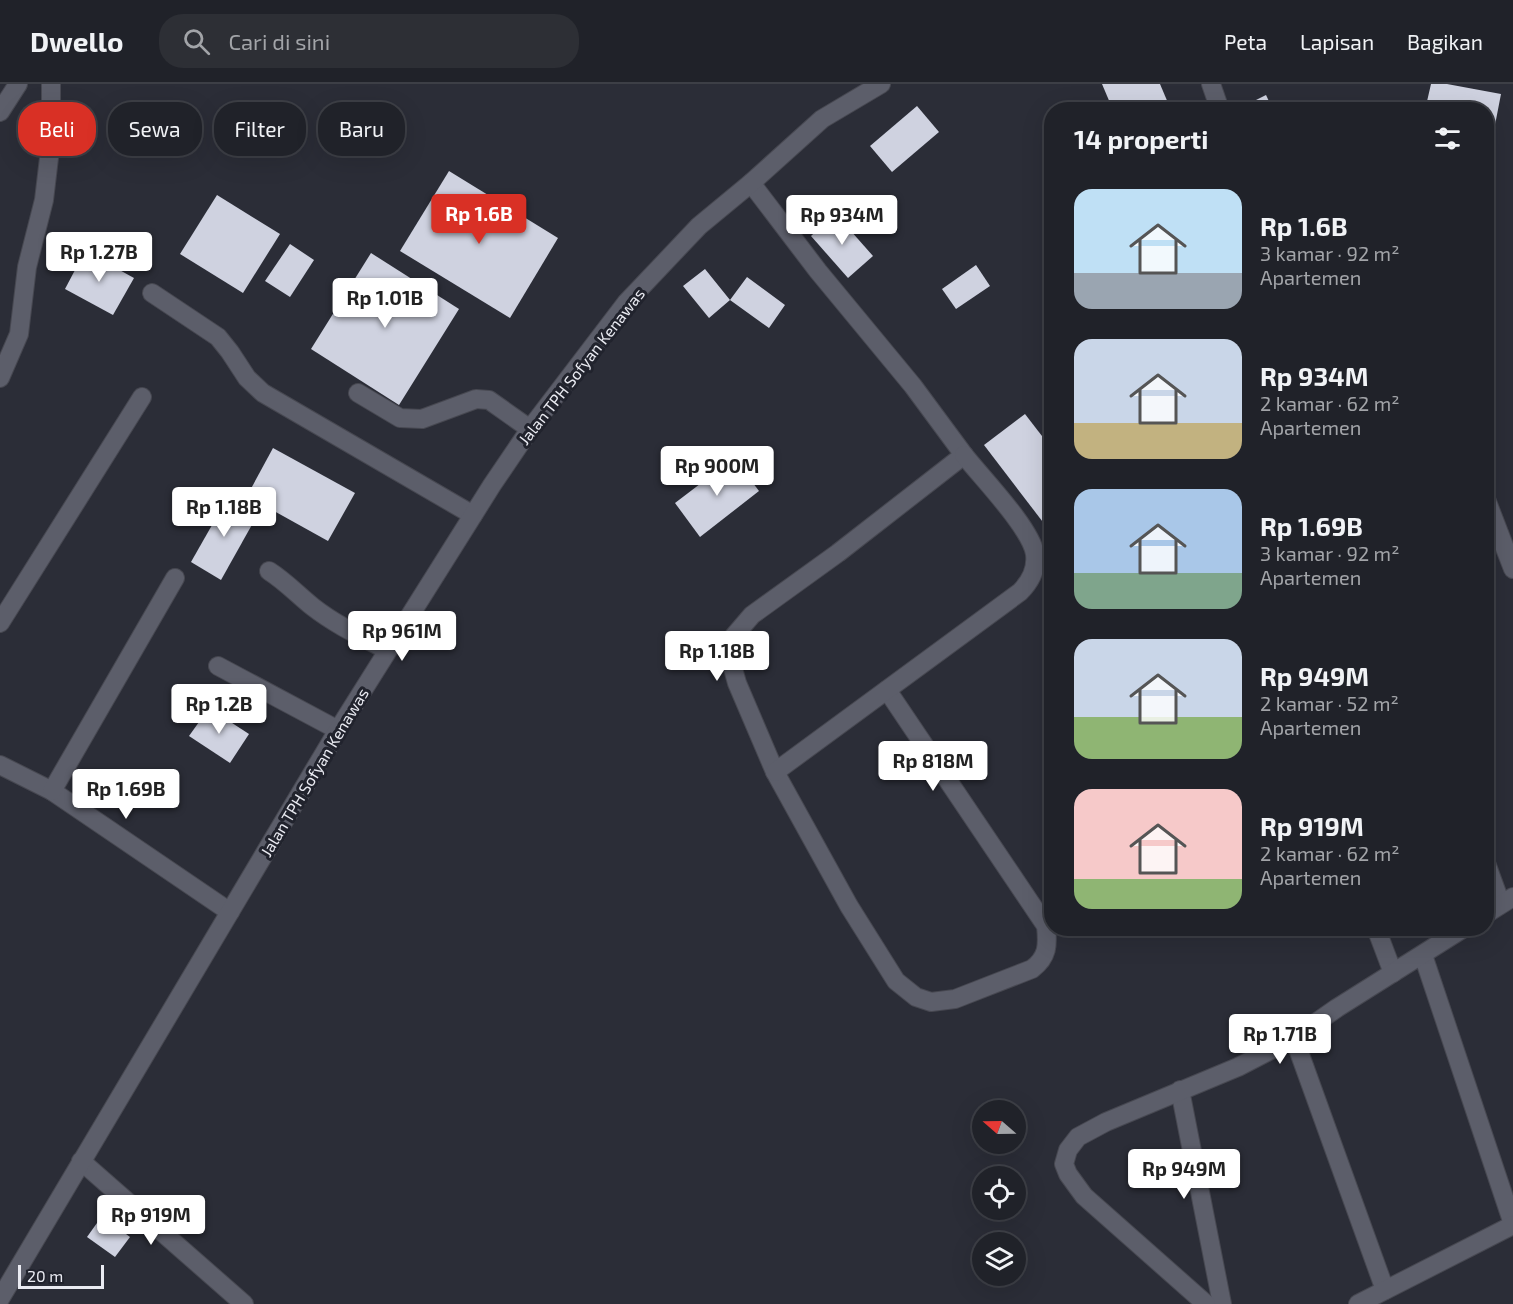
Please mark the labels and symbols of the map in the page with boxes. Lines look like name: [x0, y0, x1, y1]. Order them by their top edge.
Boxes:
pin: Rp 1.6B: [424, 194, 534, 245]
pin: Rp 934M: [787, 195, 897, 246]
pin: Rp 1.27B: [37, 232, 161, 283]
pin: Rp 1.01B: [323, 278, 447, 329]
street label: Jalan TPH Sofyan Kenawas: [514, 284, 648, 448]
pin: Rp 900M: [662, 446, 772, 497]
pin: Rp 1.18B: [162, 487, 286, 538]
pin: Rp 961M: [347, 611, 457, 662]
pin: Rp 1.18B: [655, 631, 779, 682]
pin: Rp 1.2B: [164, 684, 274, 735]
street label: Jalan TPH Sofyan Kenawas: [256, 684, 372, 860]
pin: Rp 818M: [878, 741, 988, 792]
pin: Rp 1.69B: [64, 769, 188, 820]
pin: Rp 1.71B: [1218, 1014, 1342, 1065]
north arrow: [972, 1100, 1026, 1154]
pin: Rp 949M: [1129, 1149, 1239, 1200]
pin: Rp 919M: [96, 1195, 206, 1246]
scale bar: [18, 1262, 104, 1290]

